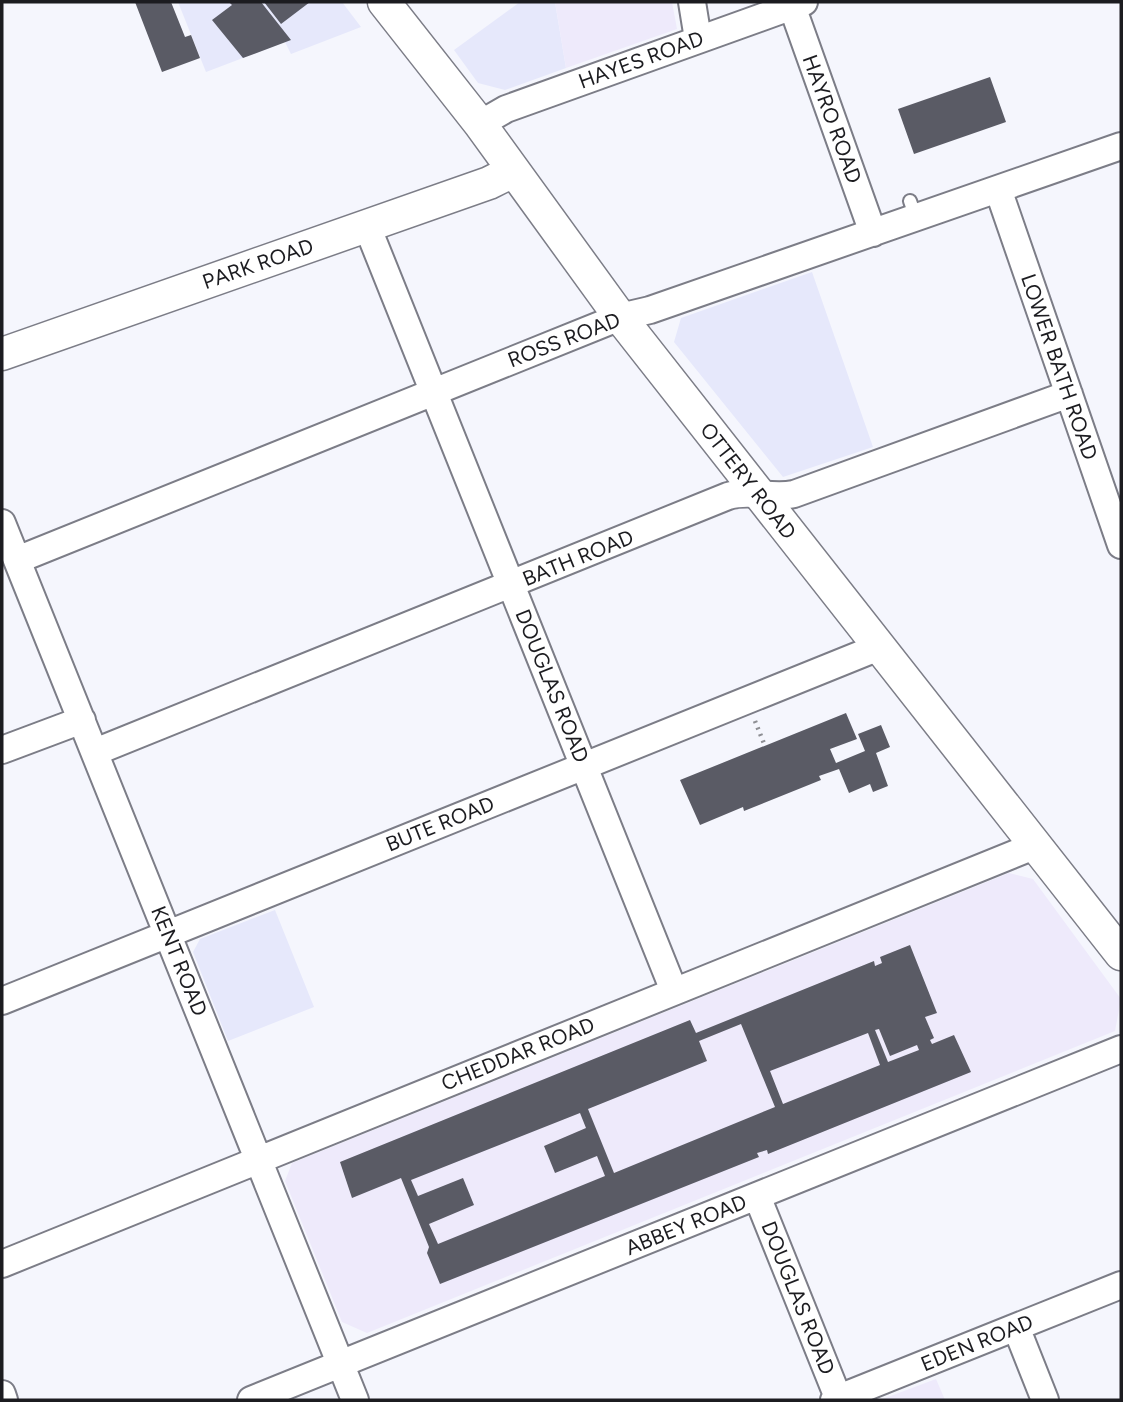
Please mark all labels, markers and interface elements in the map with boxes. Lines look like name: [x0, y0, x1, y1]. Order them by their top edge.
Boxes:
street label: HAYES ROAD: [575, 25, 707, 94]
street label: HAYRO ROAD: [798, 51, 867, 187]
street label: PARK ROAD: [199, 233, 317, 294]
street label: LOWER BATH ROAD: [1016, 271, 1103, 463]
street label: ROSS ROAD: [504, 307, 624, 372]
street label: OTTERY ROAD: [695, 418, 802, 544]
street label: BATH ROAD: [519, 524, 637, 591]
street label: DOUGLAS ROAD: [510, 606, 595, 766]
street label: BUTE ROAD: [382, 790, 498, 857]
street label: KENT ROAD: [146, 902, 213, 1019]
street label: CHEDDAR ROAD: [438, 1011, 598, 1096]
street label: ABBEY ROAD: [622, 1189, 750, 1260]
street label: DOUGLAS ROAD: [756, 1218, 841, 1378]
street label: EDEN ROAD: [917, 1309, 1037, 1376]

